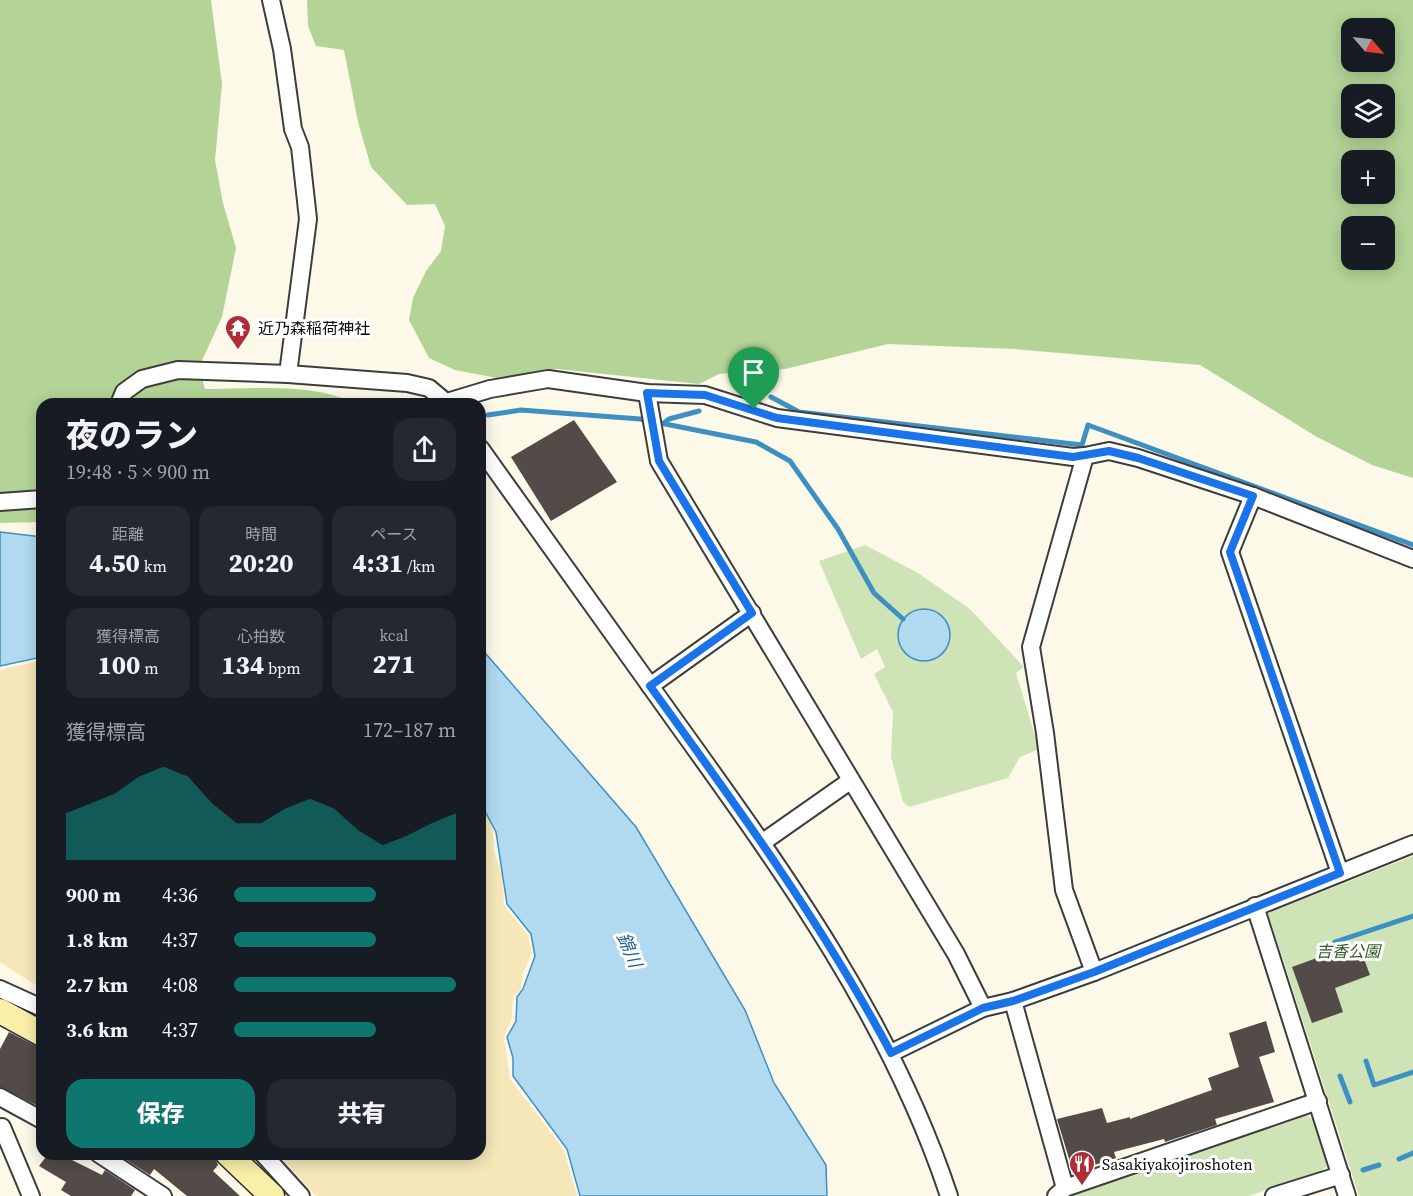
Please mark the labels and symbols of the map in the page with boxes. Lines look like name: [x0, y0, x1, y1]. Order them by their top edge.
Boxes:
north arrow: [1341, 18, 1395, 72]
temple icon: 近乃森稲荷神社: [223, 313, 253, 351]
place label: 近乃森稲荷神社: [258, 317, 370, 339]
pin: [728, 347, 779, 409]
water label: 錦川: [611, 928, 649, 973]
park label: 吉香公園: [1316, 940, 1382, 962]
restaurant icon: Sasakiyakojiroshoten: [1067, 1149, 1097, 1187]
place label: Sasakiyakojiroshoten: [1102, 1153, 1253, 1175]

